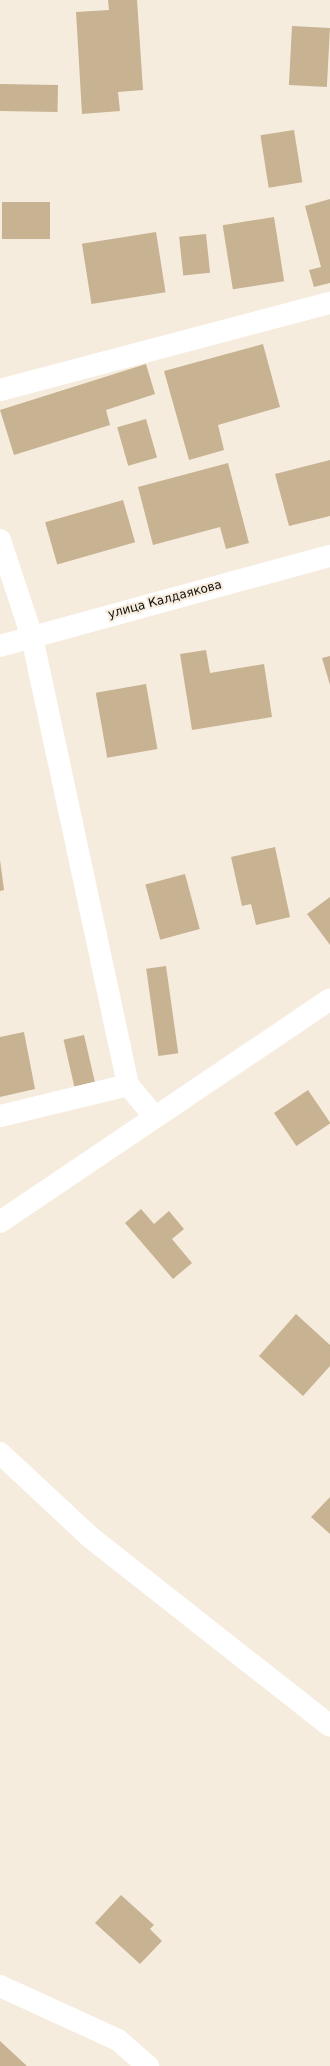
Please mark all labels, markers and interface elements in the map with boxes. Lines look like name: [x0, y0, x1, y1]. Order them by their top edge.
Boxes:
street label: улица Калдаякова: [106, 578, 224, 622]

